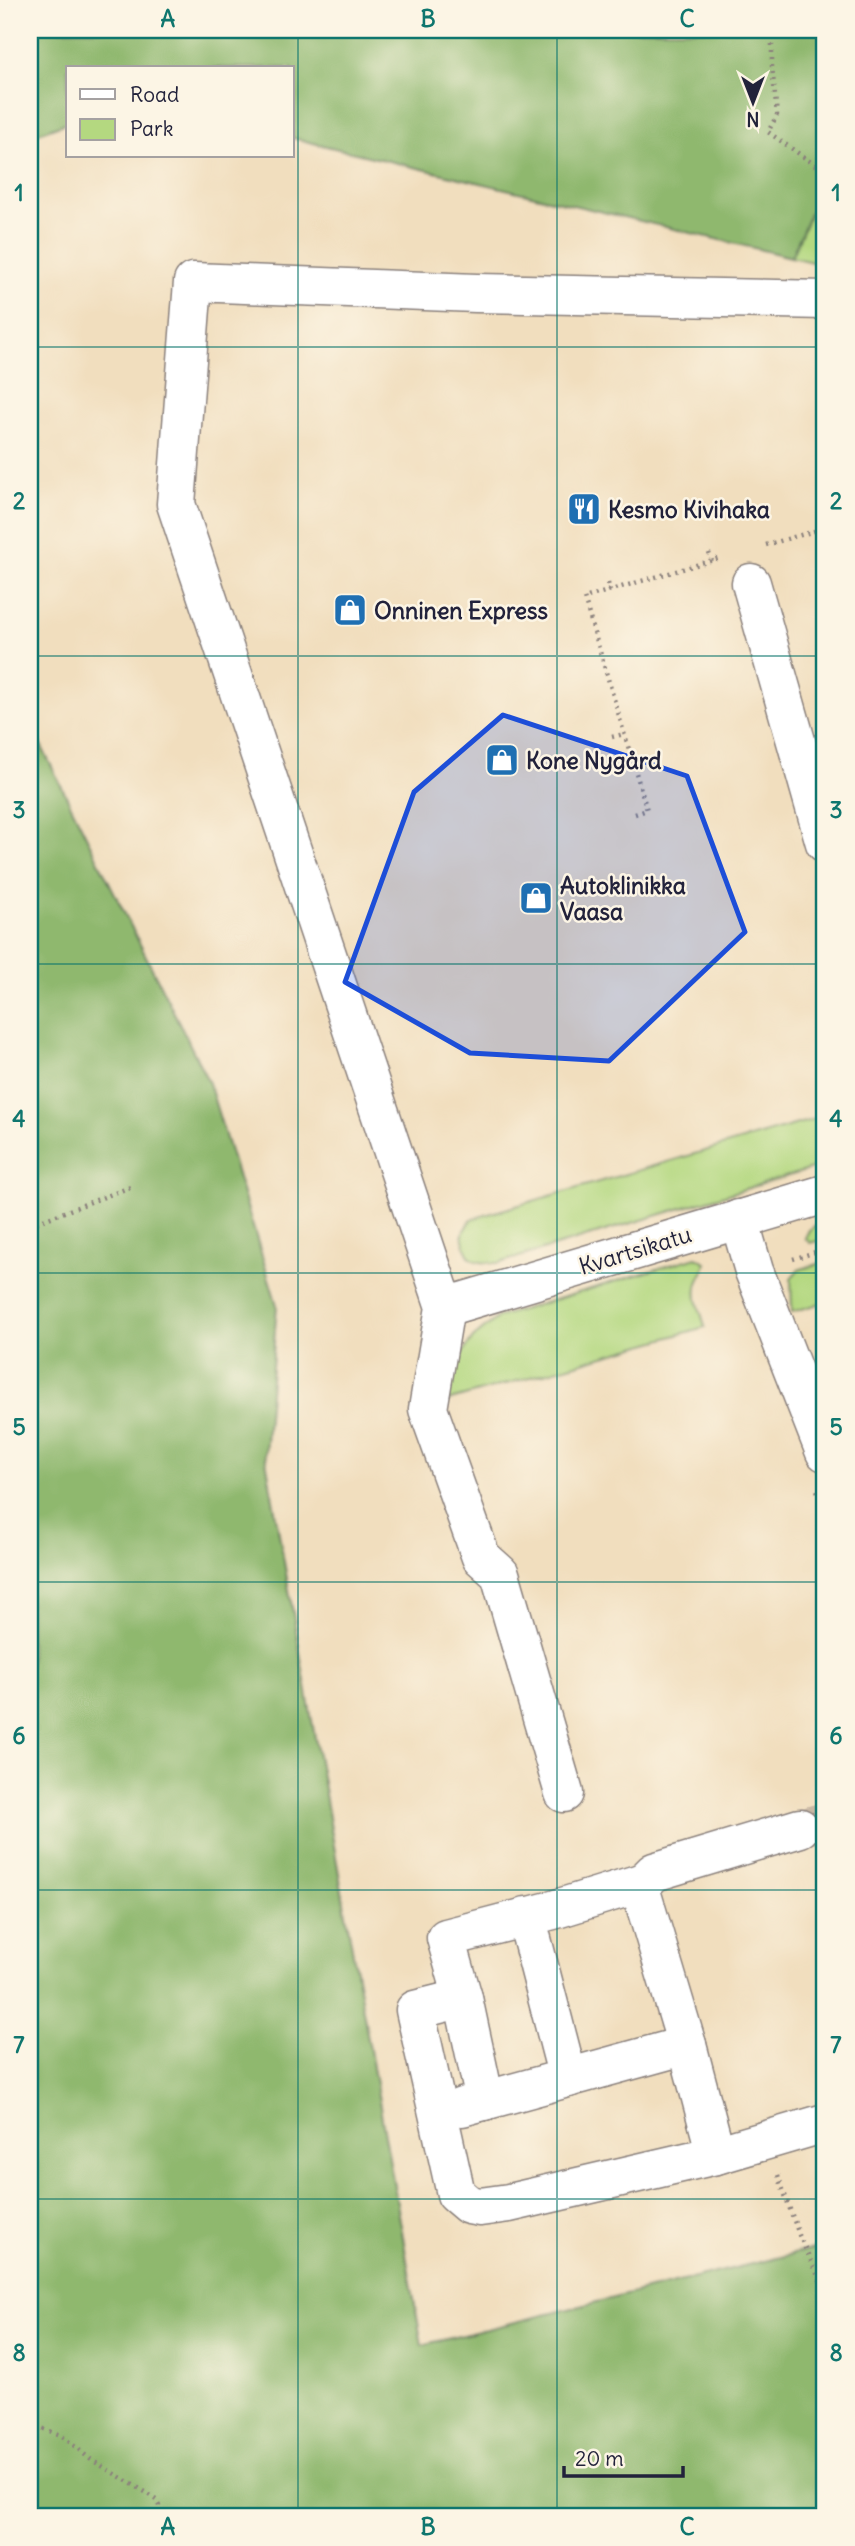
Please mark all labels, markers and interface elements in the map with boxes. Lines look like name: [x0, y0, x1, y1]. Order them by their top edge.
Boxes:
text: A: [161, 4, 176, 33]
text: B: [420, 4, 436, 33]
text: C: [679, 4, 695, 33]
legend: [66, 66, 294, 158]
north arrow: [718, 66, 788, 136]
text: Road: [130, 81, 179, 108]
text: N: [746, 107, 760, 131]
text: Park: [130, 115, 173, 142]
text: 1: [14, 178, 24, 207]
text: 1: [831, 178, 841, 207]
text: 2: [13, 486, 26, 515]
text: 2: [830, 486, 843, 515]
restaurant icon: Kesmo Kivihaka: [565, 490, 603, 528]
place label: Kesmo Kivihaka: [608, 495, 770, 524]
shop icon: Onninen Express: [331, 591, 369, 629]
place label: Onninen Express: [374, 596, 548, 625]
shop icon: Kone Nygård: [483, 741, 521, 779]
place label: Kone Nygård: [526, 746, 662, 775]
text: 3: [12, 795, 26, 824]
text: 3: [829, 795, 843, 824]
place label: Autoklinikka Vaasa: [560, 871, 686, 926]
shop icon: Autoklinikka Vaasa: [517, 879, 555, 917]
text: 4: [12, 1104, 26, 1133]
text: 4: [829, 1104, 843, 1133]
street label: Kvartsikatu: [575, 1219, 695, 1281]
text: 5: [12, 1412, 26, 1441]
text: 5: [829, 1412, 843, 1441]
text: 6: [12, 1721, 26, 1750]
text: 6: [829, 1721, 843, 1750]
text: 7: [13, 2030, 25, 2059]
text: 7: [830, 2030, 842, 2059]
text: 8: [12, 2338, 26, 2367]
text: 8: [829, 2338, 843, 2367]
scale bar: [564, 2434, 684, 2478]
text: 20 m: [575, 2445, 624, 2472]
text: A: [161, 2512, 176, 2541]
text: B: [420, 2512, 436, 2541]
text: C: [679, 2512, 695, 2541]

